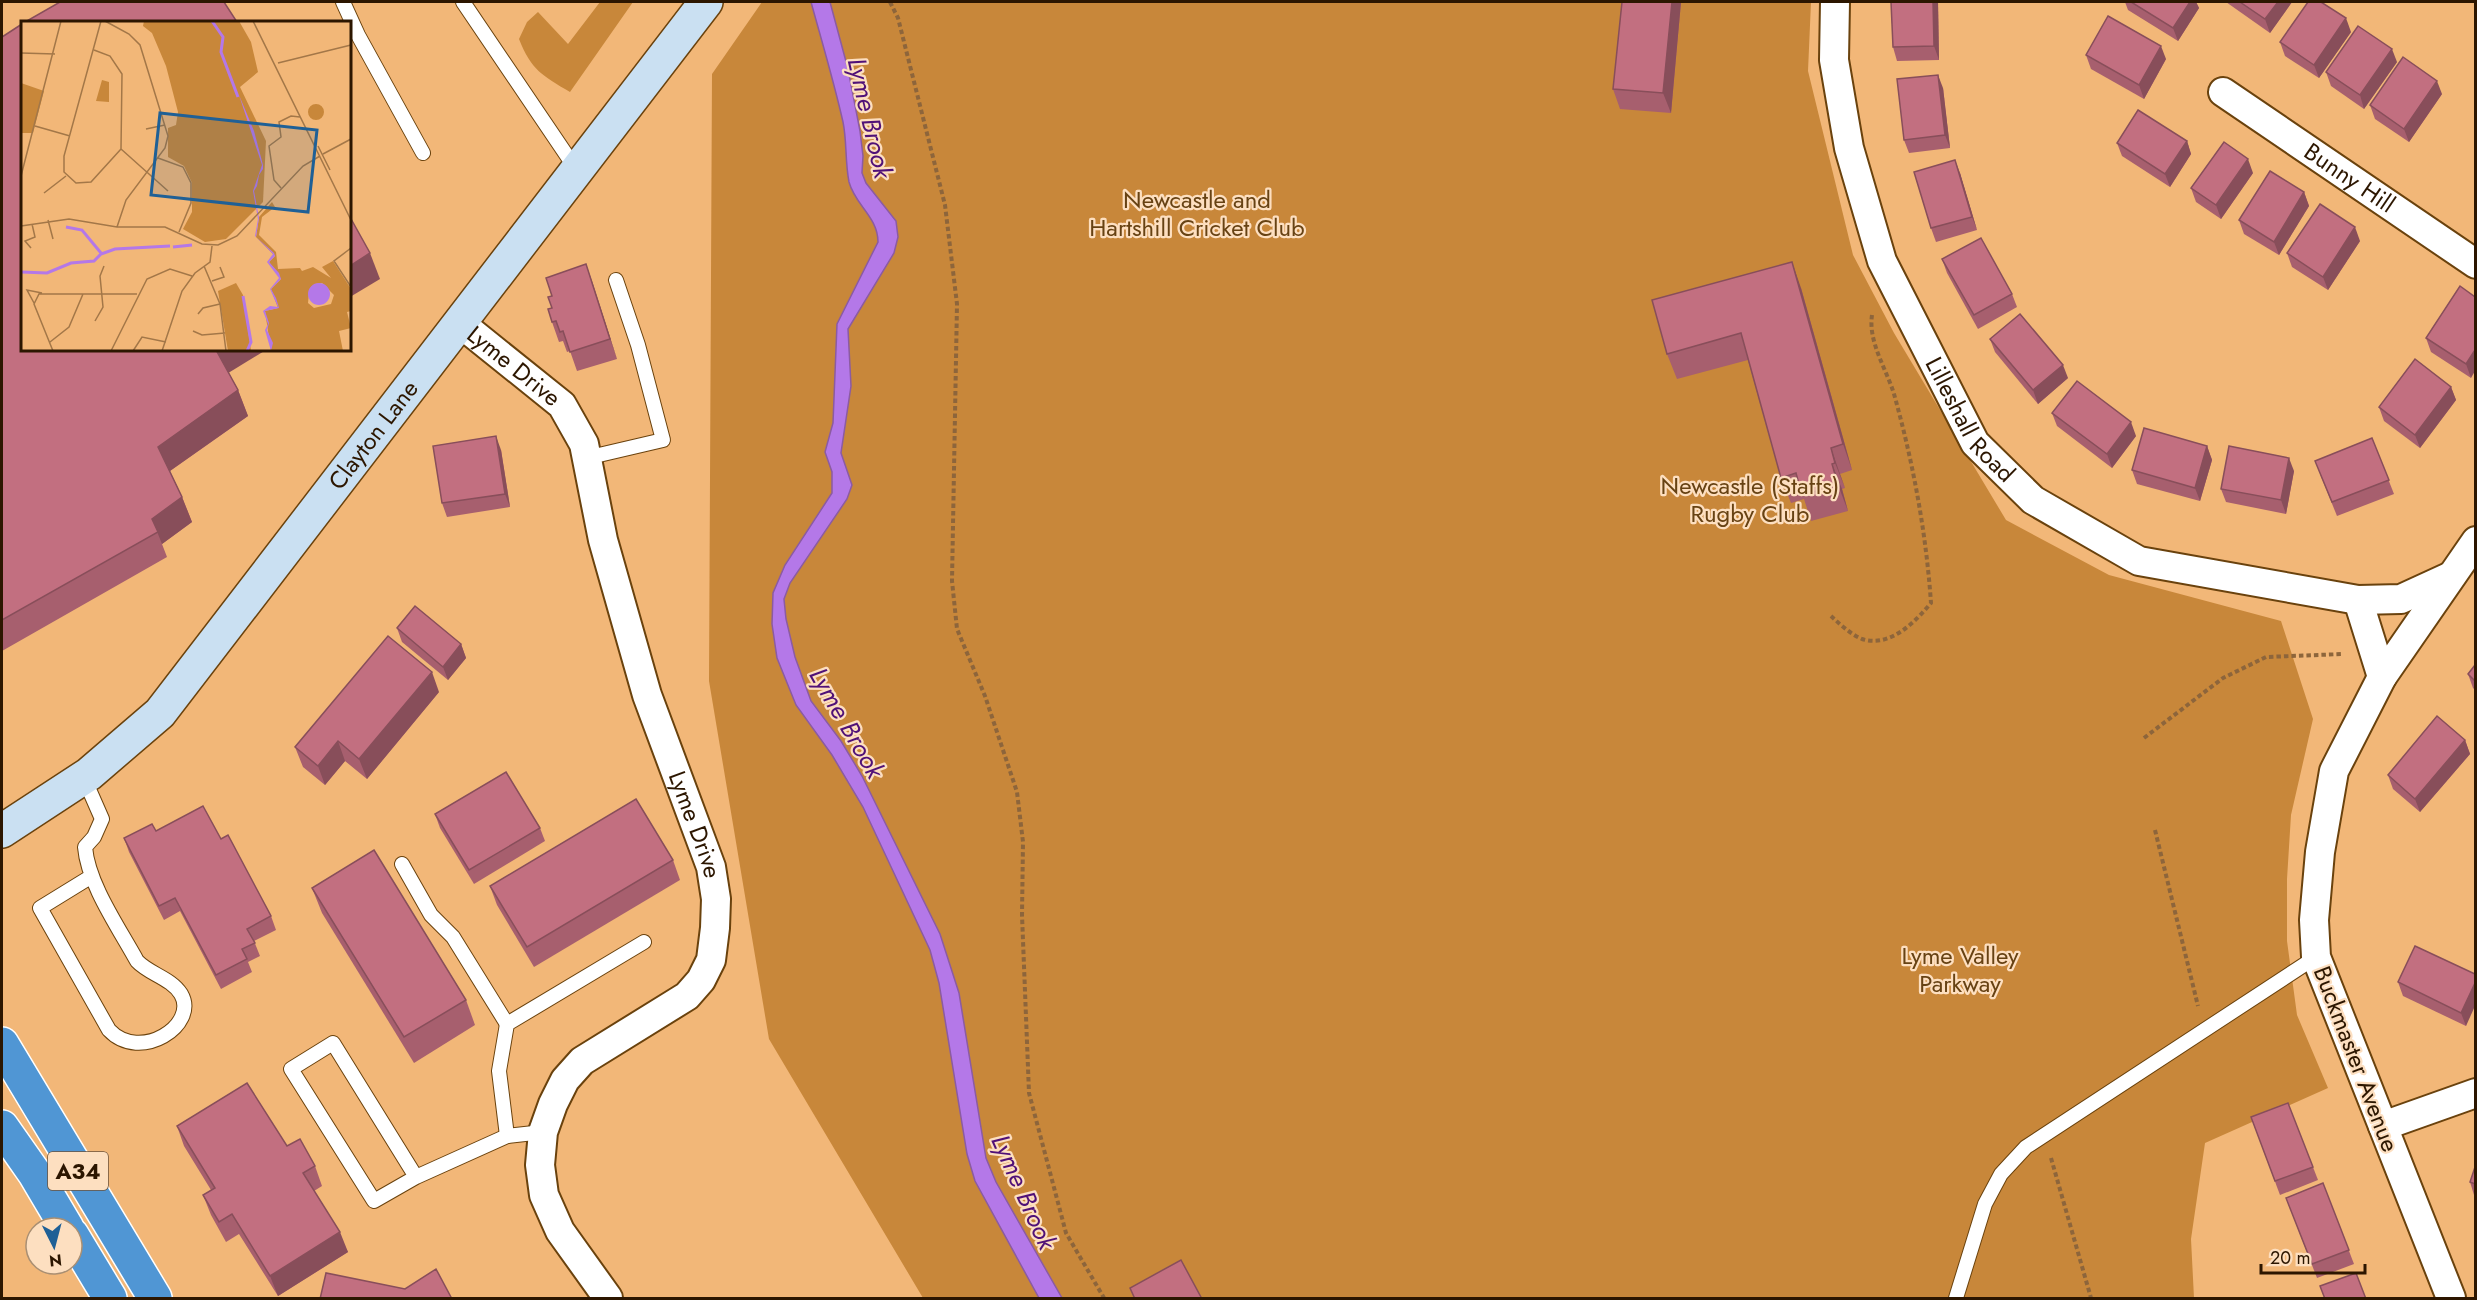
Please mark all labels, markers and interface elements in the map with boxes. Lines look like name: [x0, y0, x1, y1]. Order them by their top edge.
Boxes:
inset map: [21, 21, 351, 351]
water label: Lyme Brook: [838, 54, 903, 184]
street label: Bunny Hill: [2297, 134, 2402, 221]
park label: Newcastle and Hartshill Cricket Club: [1089, 182, 1305, 245]
street label: Lyme Drive: [460, 317, 569, 415]
street label: Lilleshall Road: [1917, 351, 2023, 490]
street label: Clayton Lane: [320, 373, 426, 497]
park label: Newcastle (Staffs) Rugby Club: [1661, 468, 1839, 531]
water label: Lyme Brook: [800, 660, 895, 787]
street label: Lyme Drive: [660, 766, 730, 880]
park label: Lyme Valley Parkway: [1901, 938, 2019, 1001]
street label: Buckmaster Avenue: [2305, 961, 2408, 1157]
water label: Lyme Brook: [982, 1128, 1067, 1258]
road number: A34: [48, 1152, 108, 1190]
north arrow: [24, 1216, 84, 1276]
scale bar: [2261, 1237, 2364, 1275]
text: 20 m: [2270, 1245, 2310, 1271]
text: N: [48, 1248, 63, 1273]

